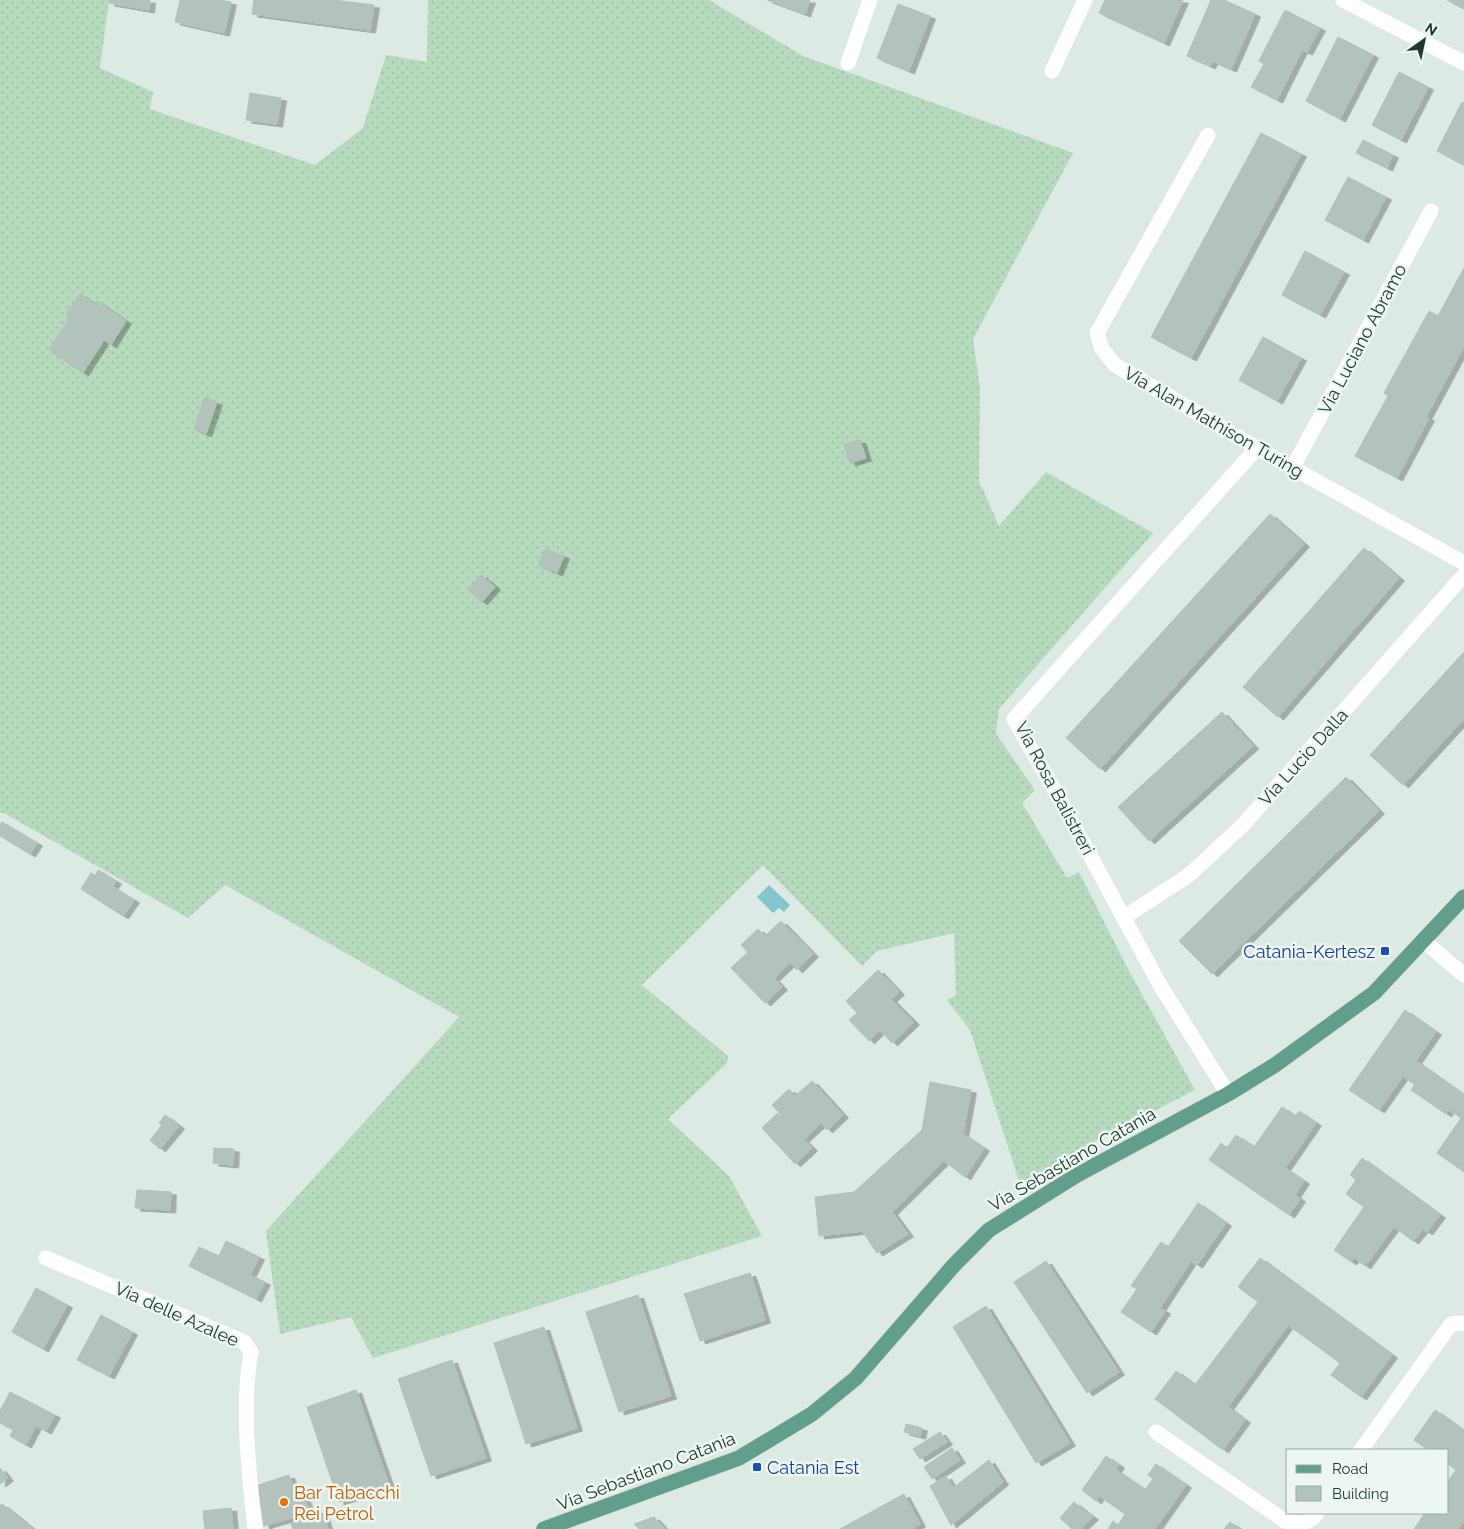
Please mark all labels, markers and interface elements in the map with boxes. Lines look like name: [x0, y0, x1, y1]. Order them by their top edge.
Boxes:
north arrow: [1399, 15, 1449, 65]
text: N: [1422, 19, 1440, 39]
street label: Via Luciano Abramo: [1313, 260, 1411, 418]
street label: Via Alan Mathison Turing: [1120, 362, 1308, 482]
street label: Via Lucio Dalla: [1254, 704, 1352, 810]
street label: Via Rosa Balistreri: [1011, 718, 1099, 858]
place label: Catania-Kertesz: [1243, 941, 1375, 962]
marker: Catania-Kertesz: [1379, 945, 1391, 957]
street label: Via Sebastiano Catania: [985, 1103, 1159, 1215]
street label: Via delle Azalee: [112, 1277, 243, 1351]
street label: Via Sebastiano Catania: [554, 1427, 738, 1515]
legend: [1286, 1449, 1449, 1514]
place label: Catania Est: [767, 1457, 859, 1478]
text: Road: [1332, 1460, 1368, 1478]
marker: Catania Est: [751, 1461, 763, 1473]
place label: Bar Tabacchi Rei Petrol: [294, 1482, 400, 1524]
text: Building: [1332, 1485, 1389, 1503]
marker: Bar Tabacchi Rei Petrol: [278, 1496, 290, 1508]

